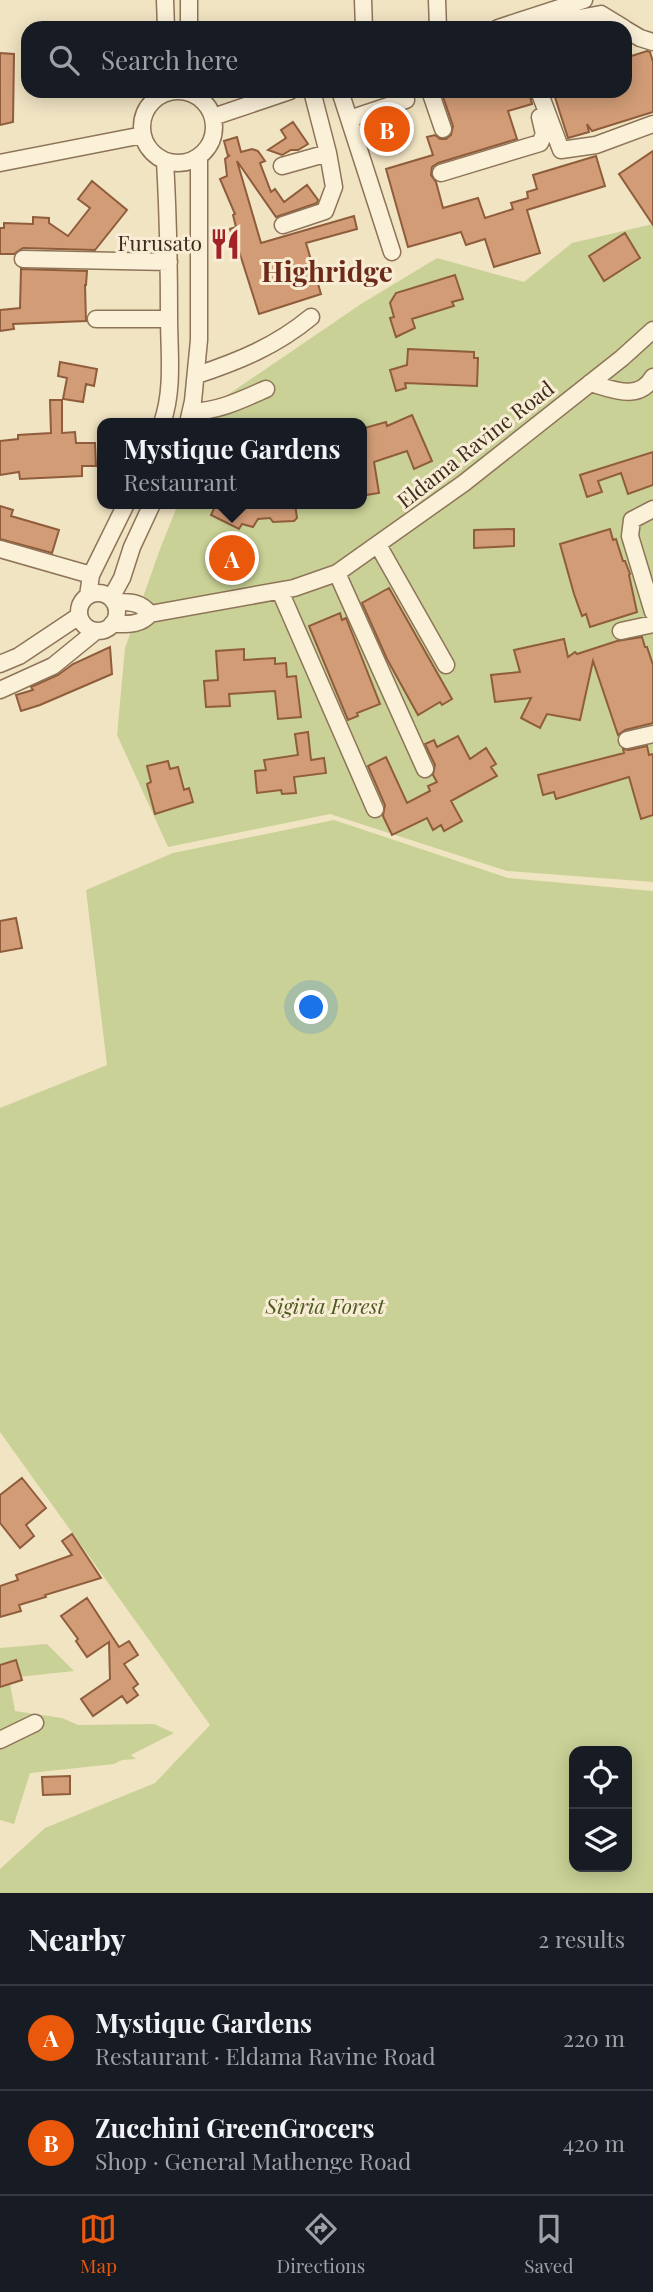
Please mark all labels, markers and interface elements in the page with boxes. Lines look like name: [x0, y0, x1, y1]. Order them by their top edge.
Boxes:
search box: [21, 21, 632, 98]
icon: search: [45, 41, 83, 79]
text: Search here: [101, 42, 238, 77]
pin: B: [364, 103, 410, 155]
restaurant icon: Furusato: [208, 227, 242, 261]
place label: Furusato: [118, 228, 202, 256]
district label: Highridge: [261, 252, 393, 289]
street label: Eldama Ravine Road: [391, 373, 559, 514]
popup: [97, 418, 367, 509]
text: Mystique Gardens: [123, 431, 341, 466]
text: Restaurant: [123, 466, 237, 497]
pin: A: [209, 532, 255, 584]
your location: [294, 990, 328, 1024]
park label: Sigiria Forest: [264, 1291, 386, 1319]
map controls: [569, 1746, 632, 1872]
button: locate: [569, 1746, 632, 1809]
button: layers: [569, 1809, 632, 1872]
text: Nearby: [28, 1919, 126, 1959]
text: 2 results: [538, 1923, 625, 1954]
text: Mystique Gardens: [95, 2005, 312, 2040]
text: A: [43, 2022, 59, 2053]
text: 220 m: [563, 2022, 625, 2053]
text: Restaurant · Eldama Ravine Road: [95, 2040, 436, 2071]
text: Zucchini GreenGrocers: [95, 2110, 375, 2145]
text: B: [43, 2127, 59, 2158]
text: 420 m: [563, 2127, 625, 2158]
text: Shop · General Mathenge Road: [95, 2145, 411, 2176]
tab: Map: [79, 2210, 117, 2278]
tab: Directions: [276, 2210, 365, 2278]
tab: Saved: [524, 2210, 574, 2278]

